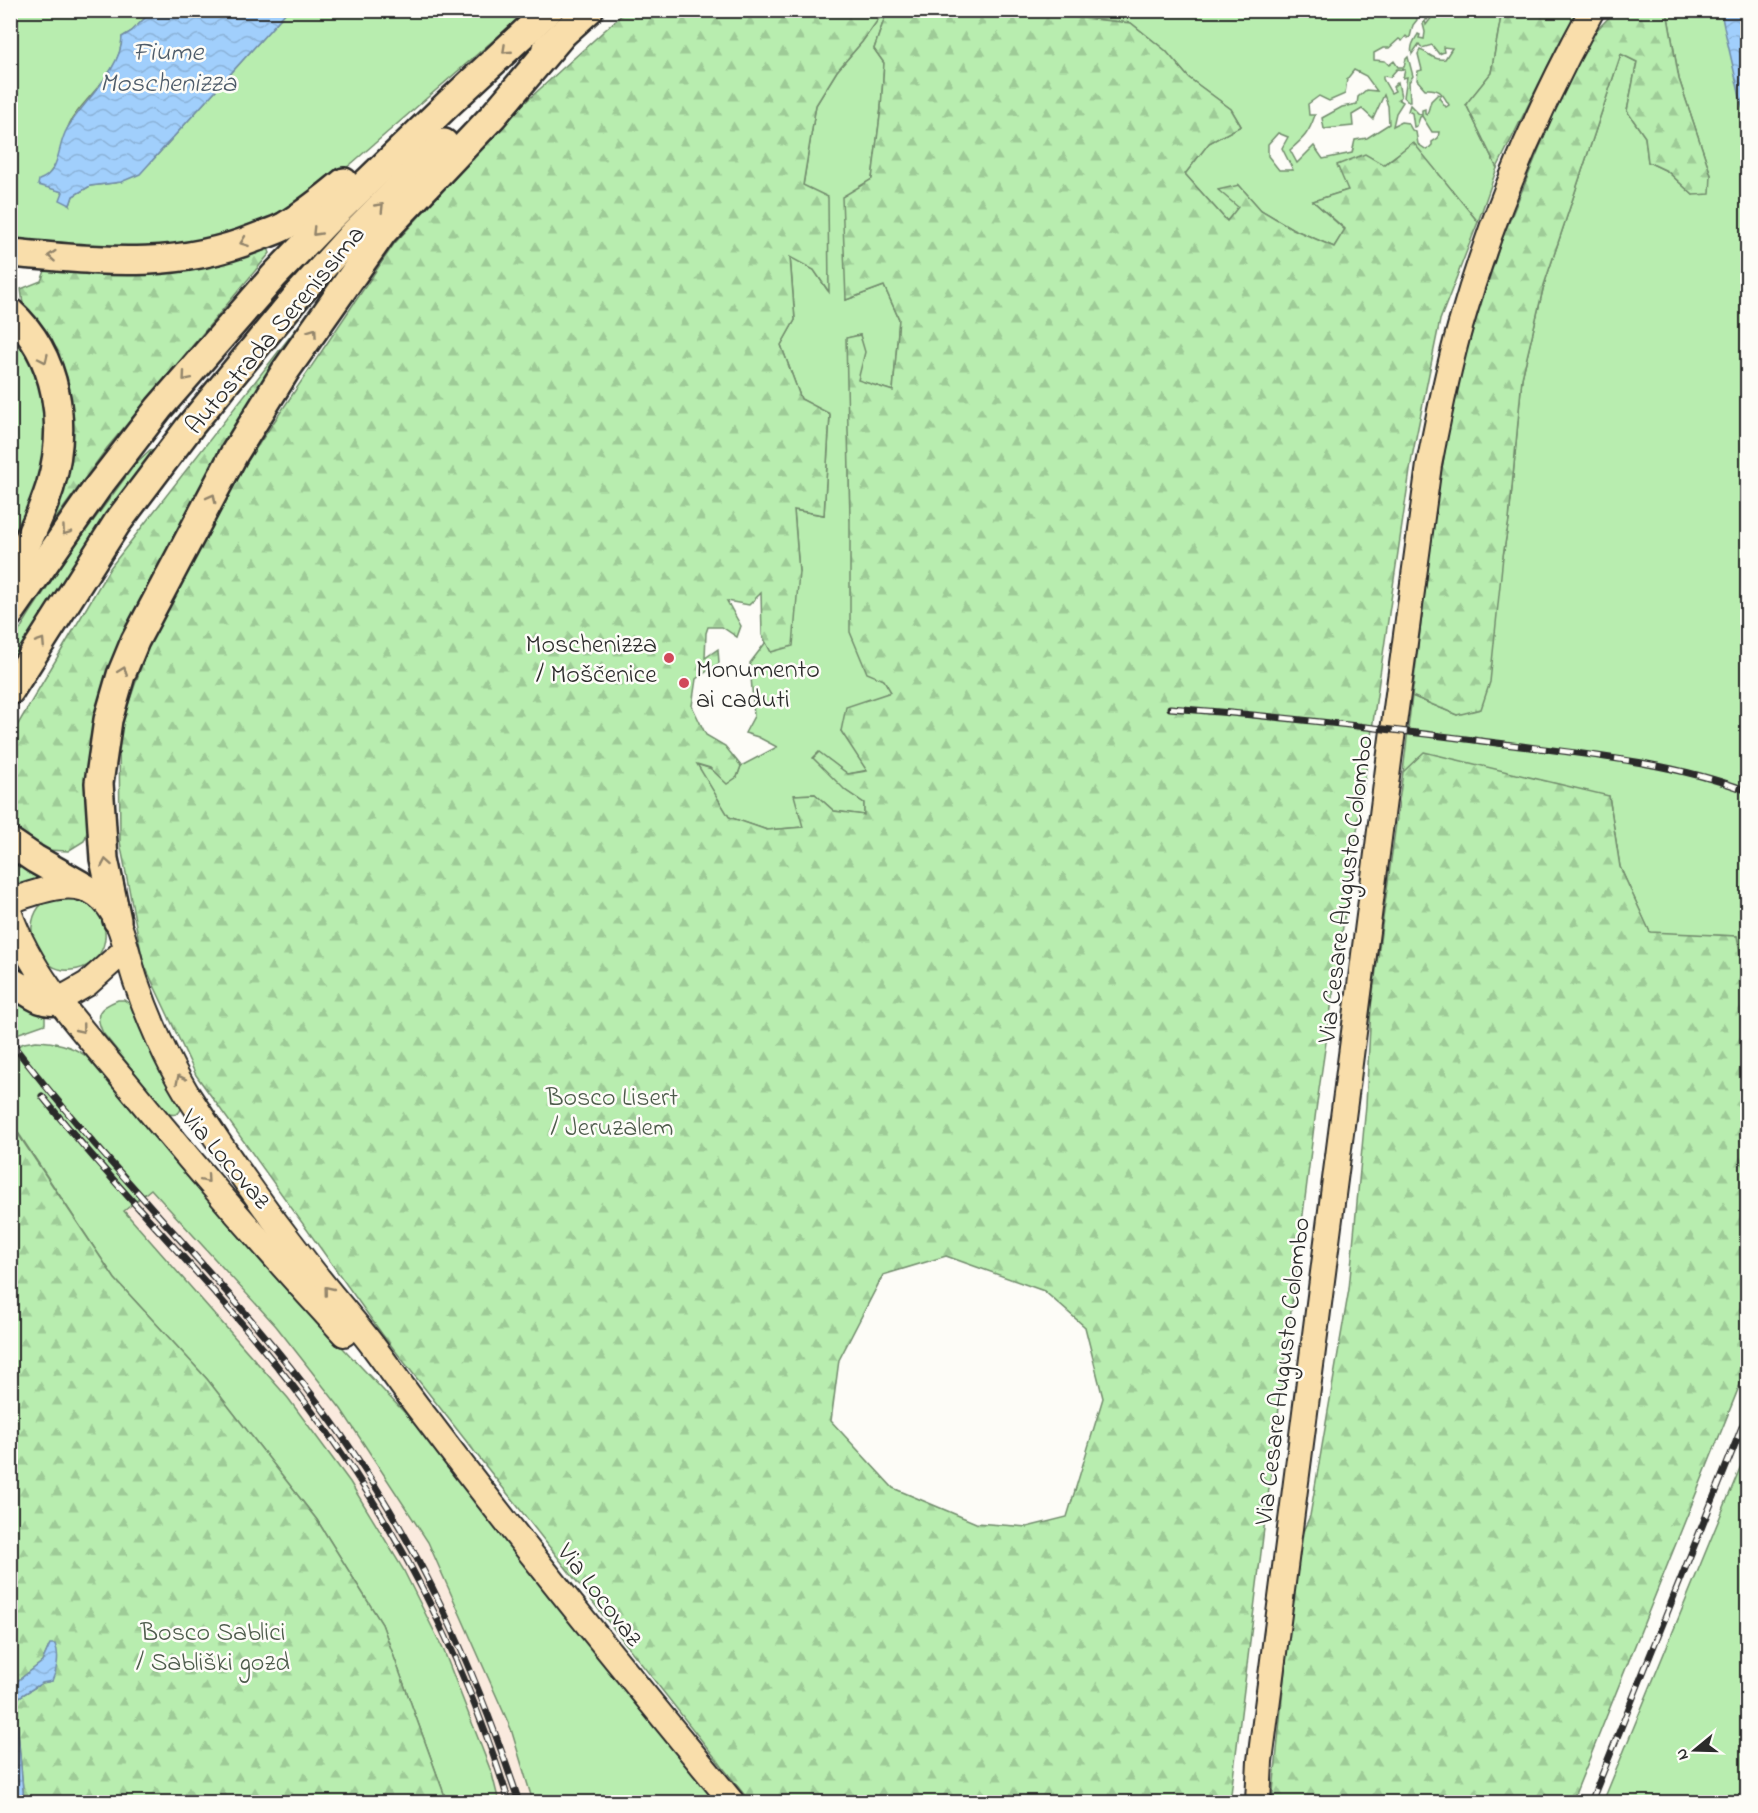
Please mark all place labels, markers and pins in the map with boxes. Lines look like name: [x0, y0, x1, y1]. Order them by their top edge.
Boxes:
place label: Moschenizza / Moščenice: [526, 627, 657, 695]
marker: Moschenizza / Moščenice: [662, 651, 676, 665]
place label: Monumento ai caduti: [696, 652, 820, 720]
marker: Monumento ai caduti: [677, 676, 691, 690]

